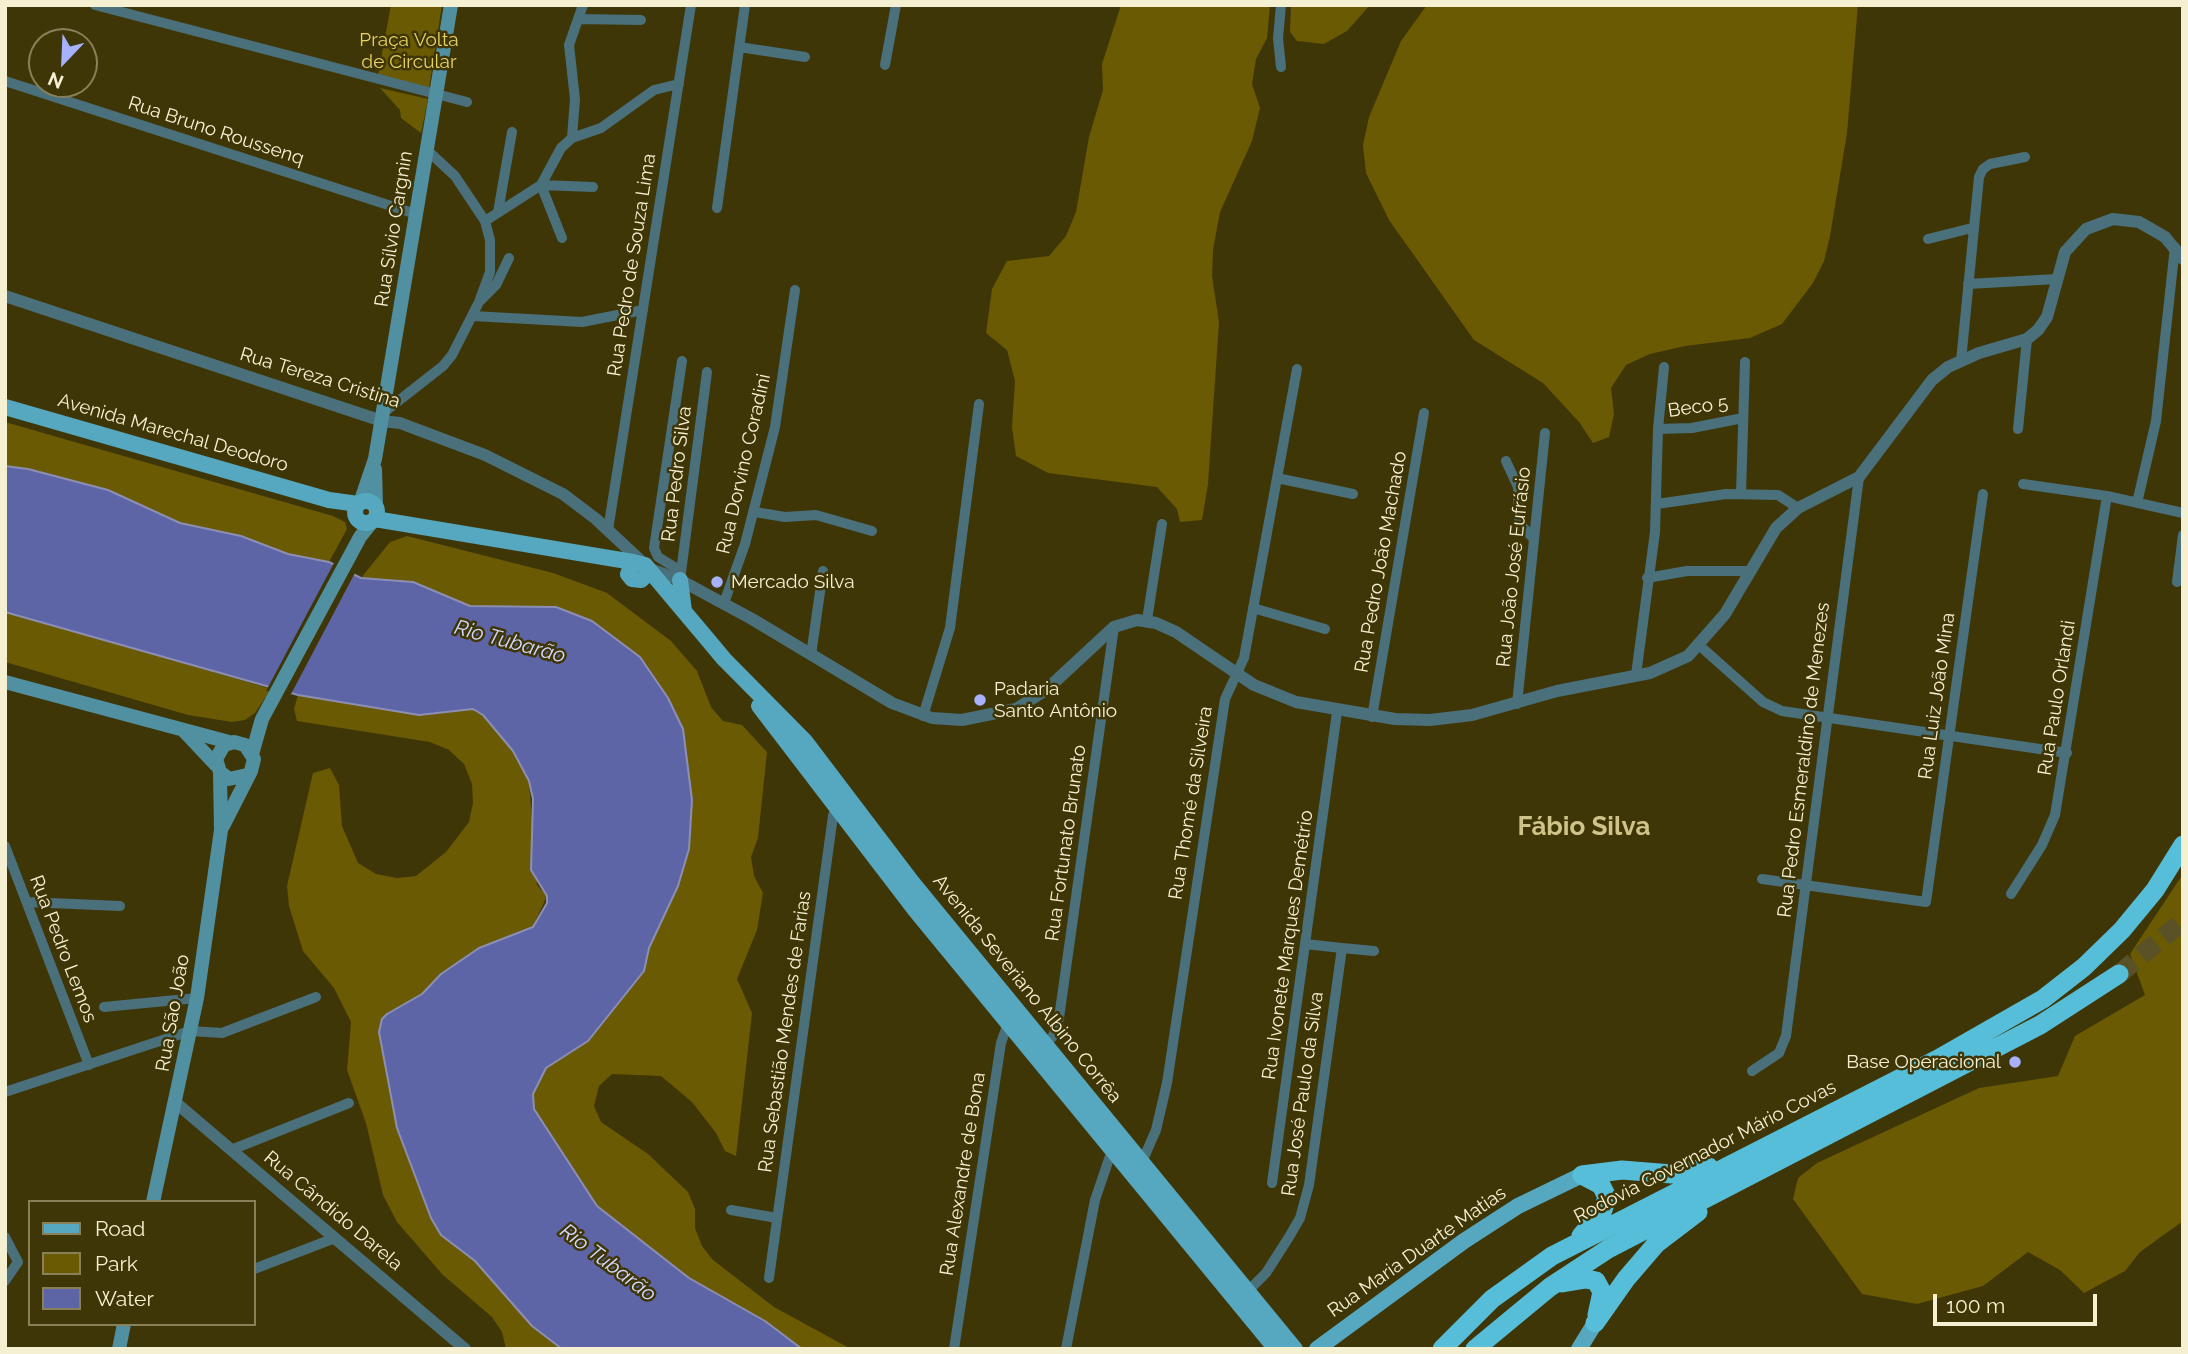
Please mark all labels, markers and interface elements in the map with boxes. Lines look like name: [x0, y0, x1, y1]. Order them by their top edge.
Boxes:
north arrow: [28, 28, 98, 98]
park label: Praça Volta de Circular: [359, 29, 459, 73]
text: N: [45, 68, 67, 93]
street label: Rua Bruno Roussenq: [125, 92, 307, 170]
street label: Rua Sílvio Cargnin: [370, 149, 418, 309]
street label: Rua Pedro de Souza Lima: [603, 152, 661, 378]
street label: Rua Tereza Cristina: [237, 343, 403, 413]
street label: Rua Dorvino Coradini: [712, 372, 776, 556]
street label: Avenida Marechal Deodoro: [55, 389, 291, 477]
street label: Beco 5: [1666, 391, 1730, 423]
street label: Rua Pedro Silva: [657, 405, 697, 543]
street label: Rua Pedro João Machado: [1350, 449, 1412, 675]
street label: Rua João José Eufrásio: [1492, 466, 1536, 668]
place label: Mercado Silva: [731, 571, 855, 593]
marker: Mercado Silva: [709, 574, 725, 590]
street label: Rua Pedro Esmeraldino de Menezes: [1773, 601, 1835, 919]
street label: Rua Luiz João Mina: [1914, 611, 1960, 781]
water label: Rio Tubarão: [452, 615, 568, 669]
street label: Rua Paulo Orlandi: [2033, 619, 2081, 777]
place label: Padaria Santo Antônio: [994, 678, 1117, 722]
marker: Padaria Santo Antônio: [972, 692, 988, 708]
street label: Rua Thomé da Silveira: [1164, 705, 1218, 901]
street label: Rua Fortunato Brunato: [1041, 743, 1091, 943]
street label: Rua Ivonete Marques Demétrio: [1258, 809, 1318, 1081]
district label: Fábio Silva: [1518, 811, 1650, 843]
street label: Avenida Severiano Albino Corrêa: [928, 870, 1126, 1108]
street label: Rua Pedro Lemos: [24, 872, 102, 1026]
street label: Rua Sebastião Mendes de Farias: [754, 890, 816, 1174]
street label: Rua São João: [151, 953, 195, 1073]
street label: Rua José Paulo da Silva: [1277, 990, 1329, 1198]
place label: Base Operacional: [1846, 1051, 2001, 1073]
marker: Base Operacional: [2007, 1054, 2023, 1070]
street label: Rua Alexandre de Bona: [936, 1071, 990, 1277]
street label: Rodovia Governador Mário Covas: [1570, 1076, 1840, 1228]
street label: Rua Cândido Darela: [259, 1146, 407, 1276]
street label: Rua Maria Duarte Matias: [1323, 1182, 1511, 1322]
legend: [28, 1200, 256, 1326]
text: Road: [95, 1216, 145, 1241]
water label: Rio Tubarão: [555, 1219, 661, 1307]
text: Park: [95, 1251, 138, 1276]
scale bar: [1936, 1280, 2100, 1324]
text: Water: [95, 1286, 154, 1311]
text: 100 m: [1946, 1293, 2005, 1318]

